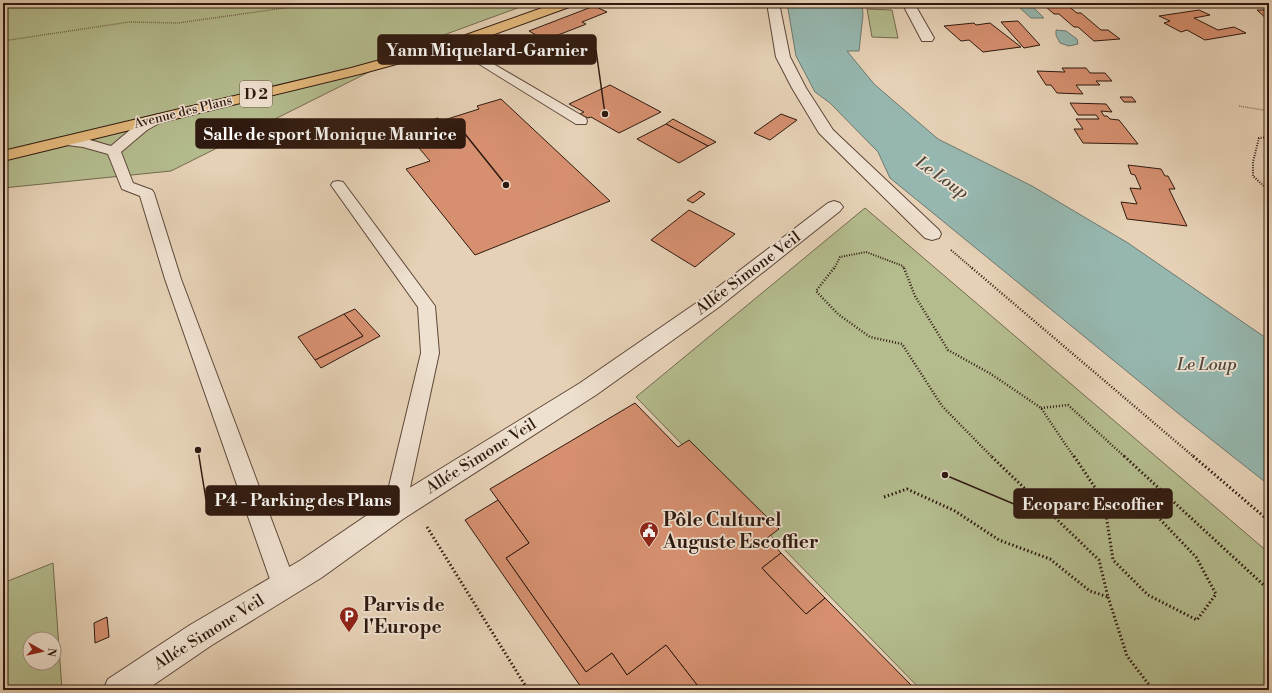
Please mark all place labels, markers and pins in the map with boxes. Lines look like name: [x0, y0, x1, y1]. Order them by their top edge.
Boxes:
callout: Yann Miquelard-Garnier: [378, 35, 596, 64]
callout: Salle de sport Monique Maurice: [196, 119, 465, 148]
callout: P4 - Parking des Plans: [206, 486, 399, 515]
callout: Ecoparc Escoffier: [1014, 489, 1172, 518]
place label: Pôle Culturel Auguste Escoffier: [662, 508, 819, 554]
public building icon: Pôle Culturel Auguste Escoffier: [638, 520, 660, 548]
place label: Parvis de l'Europe: [363, 593, 445, 639]
parking icon: Parvis de l'Europe: [338, 605, 360, 633]

